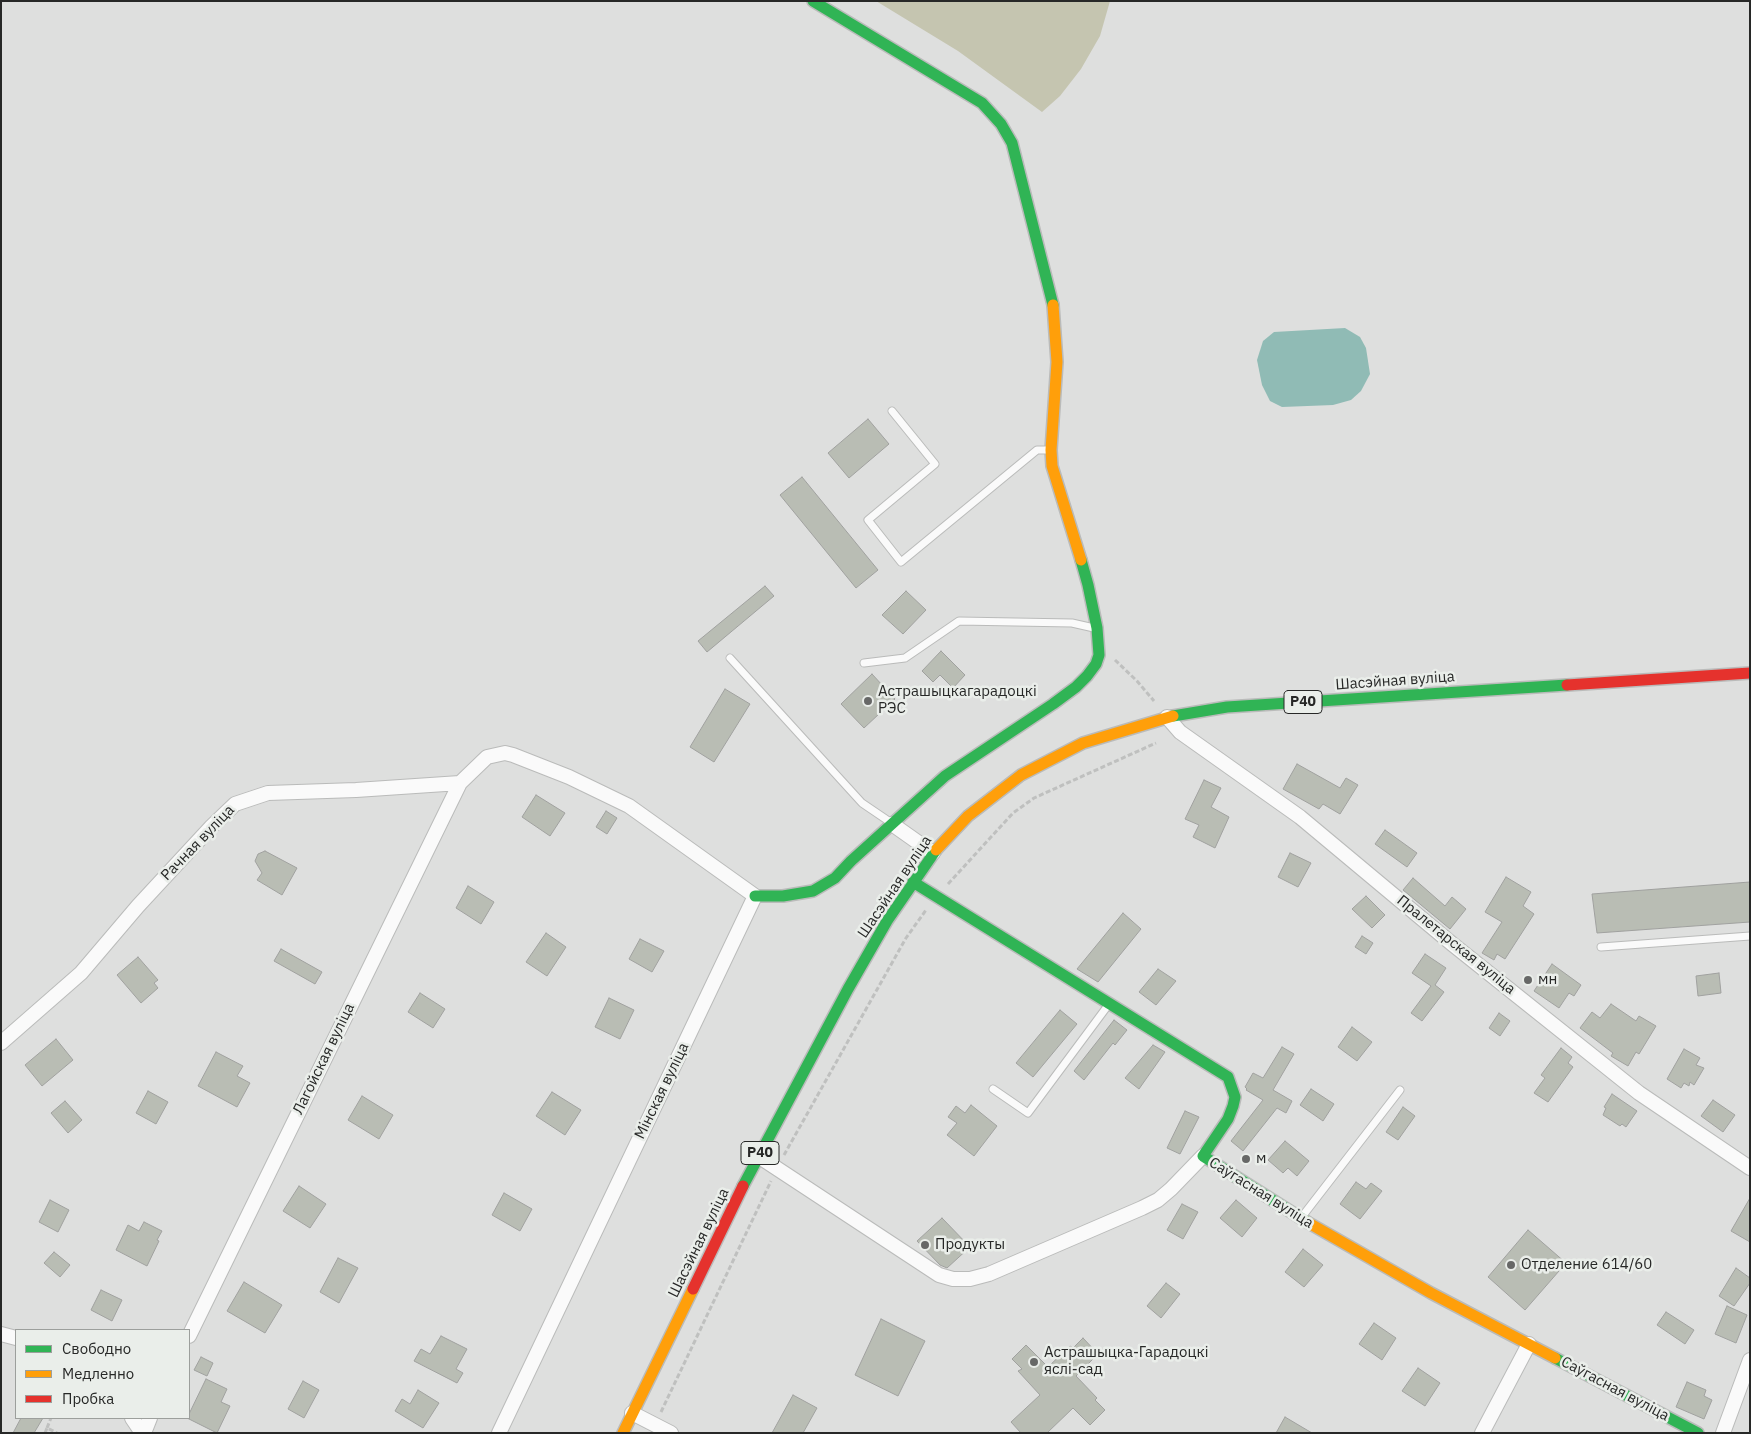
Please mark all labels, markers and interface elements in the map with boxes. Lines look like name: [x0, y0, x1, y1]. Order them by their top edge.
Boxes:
street label: Шасэйная вуліца: [1335, 668, 1455, 694]
place label: Астрашыцкагарадоцкі РЭС: [878, 683, 1037, 718]
road number: Р40: [1284, 690, 1322, 714]
marker: Астрашыцкагарадоцкі РЭС: [862, 695, 874, 707]
street label: Рачная вуліца: [157, 802, 239, 884]
street label: Шасэйная вуліца: [854, 832, 936, 942]
street label: Пралетарская вуліца: [1393, 892, 1519, 998]
place label: мн: [1538, 971, 1557, 989]
marker: мн: [1522, 974, 1534, 986]
street label: Лагойская вуліца: [289, 1000, 359, 1118]
street label: Мінская вуліца: [631, 1040, 693, 1142]
road number: Р40: [741, 1142, 779, 1164]
place label: м: [1256, 1150, 1266, 1168]
marker: м: [1240, 1153, 1252, 1165]
street label: Саўгасная вуліца: [1205, 1154, 1317, 1232]
street label: Шасэйная вуліца: [665, 1185, 733, 1301]
place label: Продукты: [935, 1236, 1005, 1254]
marker: Продукты: [919, 1239, 931, 1251]
place label: Отделение 614/60: [1521, 1256, 1652, 1274]
marker: Отделение 614/60: [1505, 1259, 1517, 1271]
legend: [15, 1329, 190, 1419]
text: Свободно: [62, 1339, 131, 1358]
place label: Астрашыцка-Гарадоцкі яслі-сад: [1044, 1344, 1208, 1379]
street label: Саўгасная вуліца: [1558, 1353, 1672, 1425]
marker: Астрашыцка-Гарадоцкі яслі-сад: [1028, 1356, 1040, 1368]
text: Медленно: [62, 1364, 134, 1383]
text: Пробка: [62, 1389, 114, 1408]

